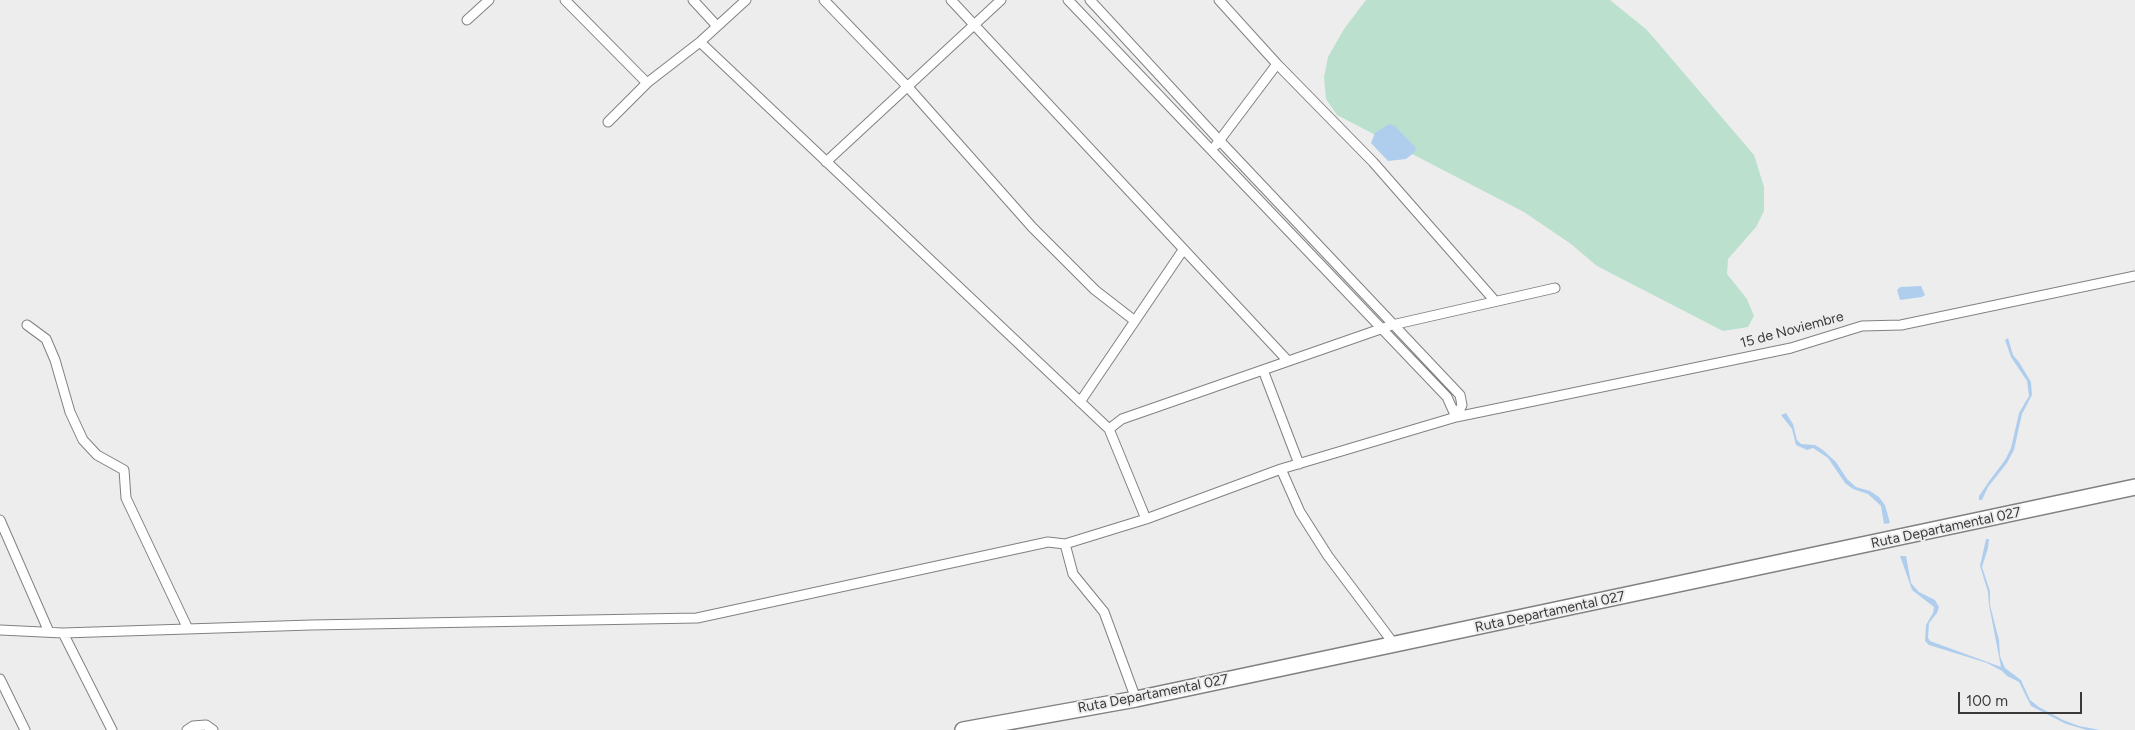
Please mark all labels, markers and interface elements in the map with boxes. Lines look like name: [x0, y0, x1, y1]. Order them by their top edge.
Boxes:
street label: 15 de Noviembre: [1739, 308, 1845, 352]
street label: Ruta Departamental 027: [1869, 504, 2023, 552]
street label: Ruta Departamental 027: [1473, 588, 1627, 636]
street label: Ruta Departamental 027: [1076, 671, 1230, 717]
scale bar: [1960, 682, 2084, 714]
text: 100 m: [1966, 692, 2008, 710]

